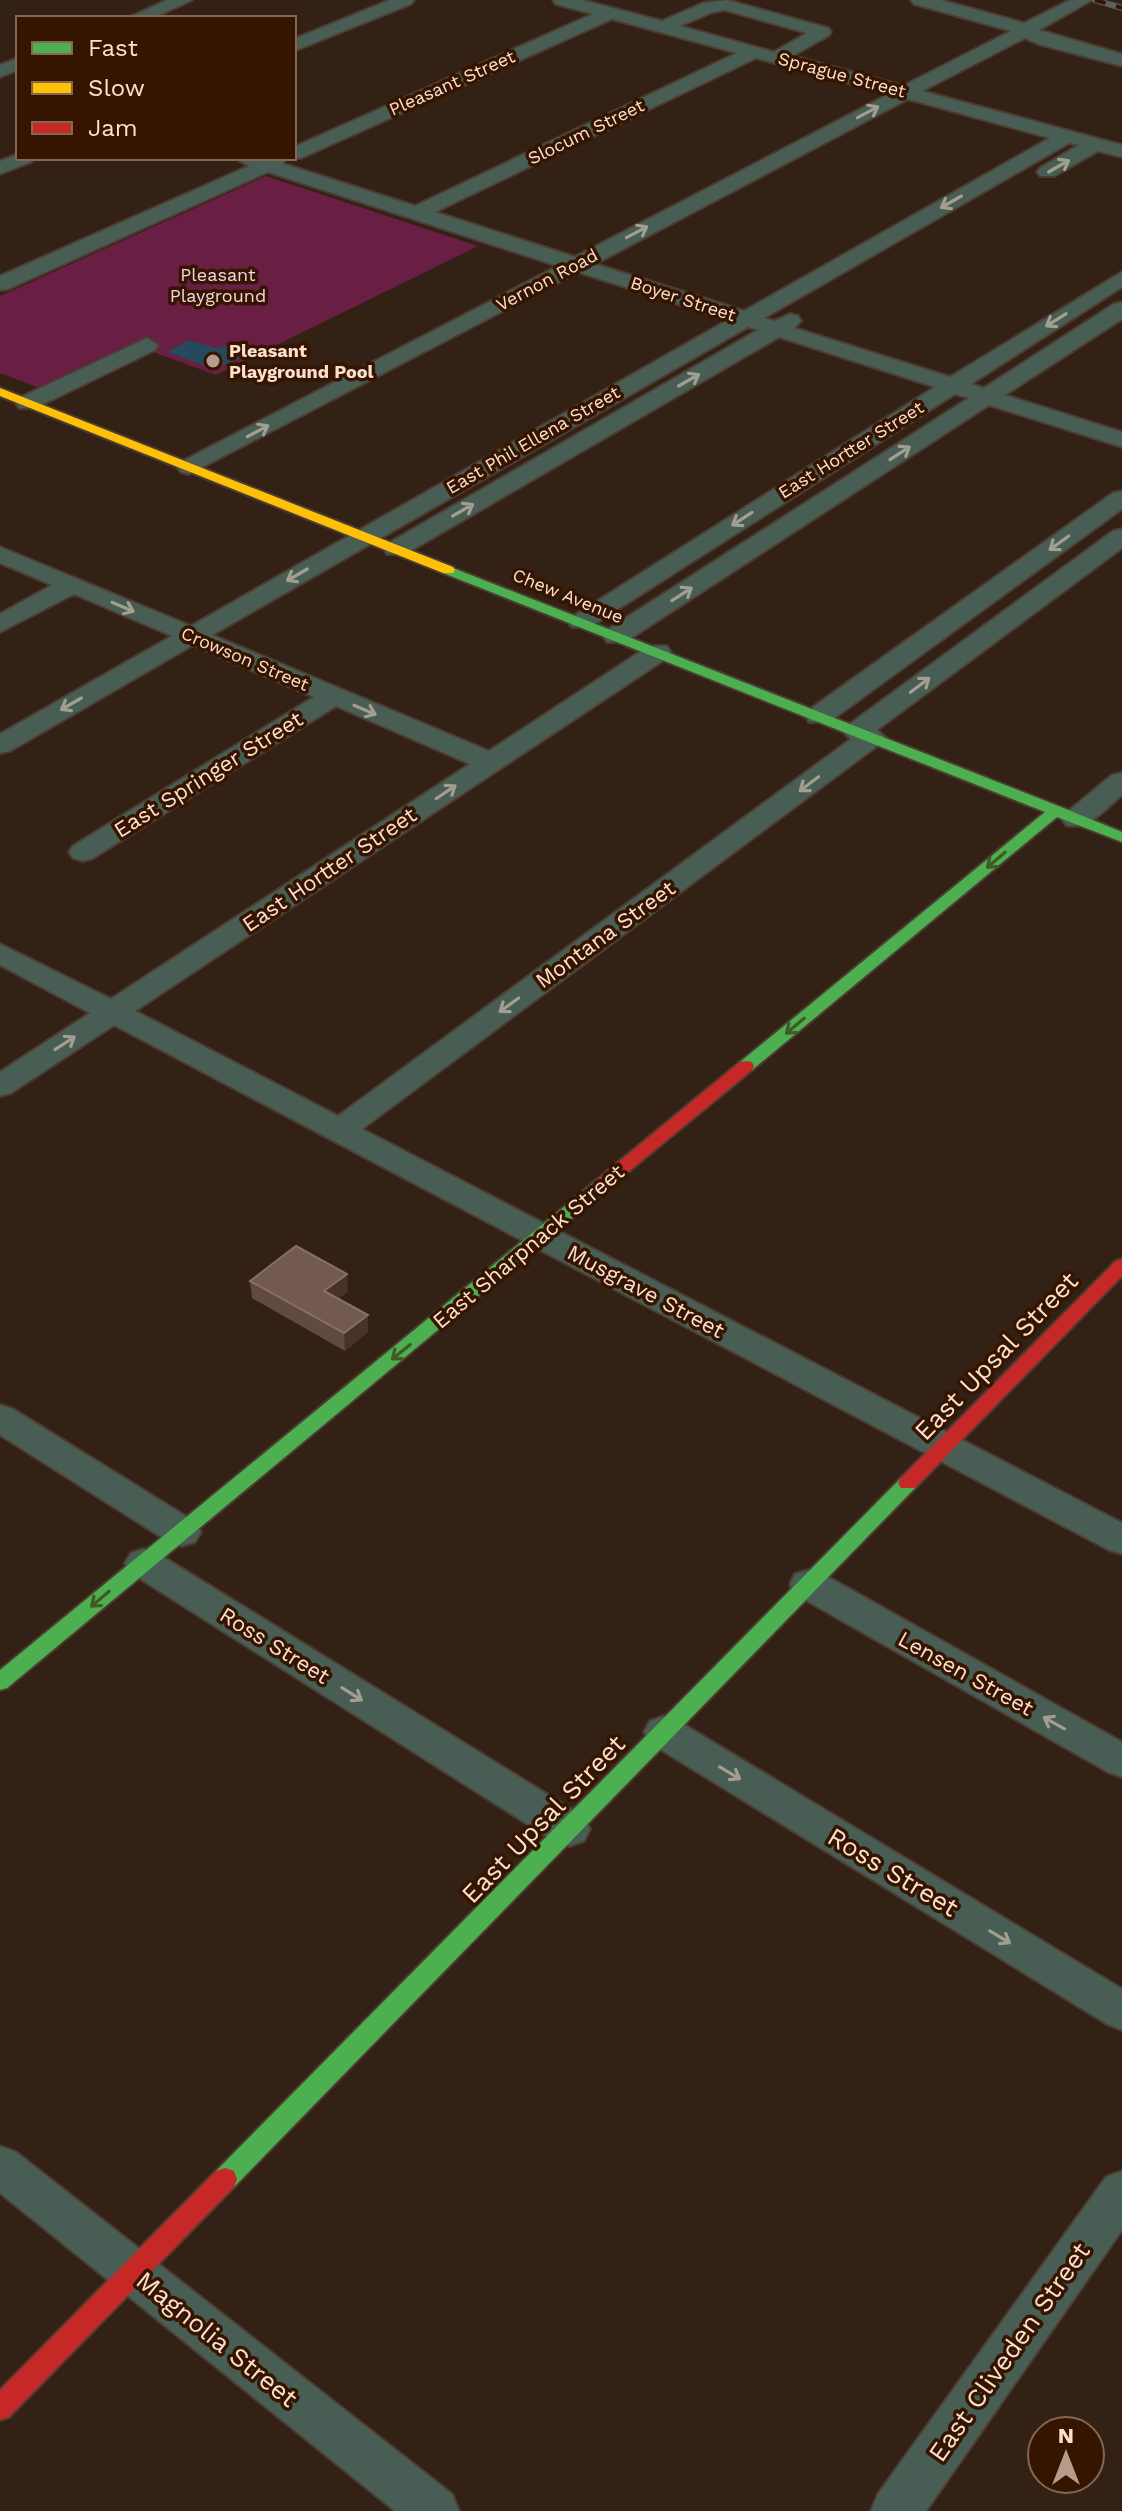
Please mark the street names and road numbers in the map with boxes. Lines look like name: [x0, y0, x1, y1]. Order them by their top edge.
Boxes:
street label: Pleasant Street: [386, 45, 518, 120]
street label: Sprague Street: [776, 47, 909, 102]
street label: Slocum Street: [524, 94, 648, 169]
street label: Vernon Road: [493, 244, 601, 315]
street label: Boyer Street: [628, 272, 739, 326]
street label: East Phil Ellena Street: [442, 381, 624, 498]
street label: East Hortter Street: [774, 396, 928, 503]
street label: Chew Avenue: [510, 564, 627, 627]
street label: Crowson Street: [178, 622, 313, 695]
street label: East Springer Street: [109, 706, 307, 843]
street label: East Hortter Street: [238, 802, 421, 937]
street label: Montana Street: [531, 875, 680, 993]
street label: East Sharpnack Street: [428, 1159, 629, 1334]
street label: Musgrave Street: [563, 1240, 728, 1343]
street label: East Upsal Street: [908, 1266, 1084, 1446]
street label: Ross Street: [215, 1602, 334, 1689]
street label: Lensen Street: [894, 1626, 1038, 1721]
street label: East Upsal Street: [455, 1729, 631, 1909]
street label: Ross Street: [822, 1821, 964, 1923]
street label: East Cliveden Street: [922, 2237, 1096, 2467]
street label: Magnolia Street: [130, 2265, 304, 2413]

